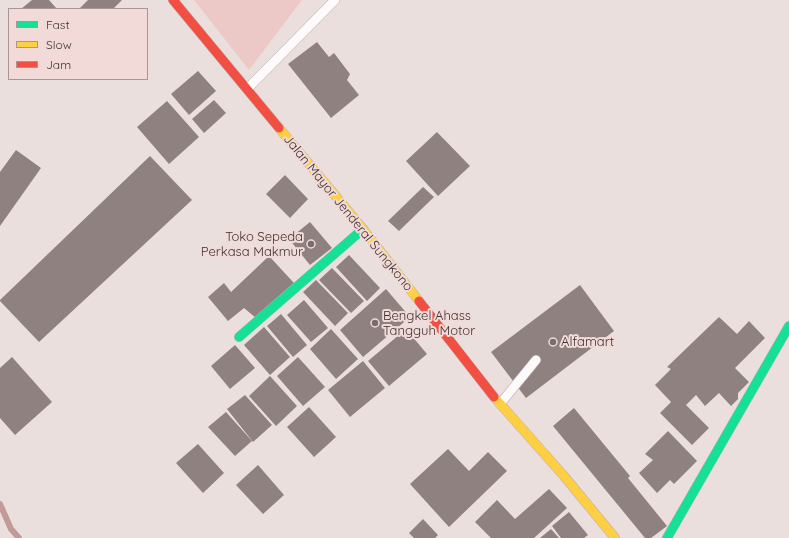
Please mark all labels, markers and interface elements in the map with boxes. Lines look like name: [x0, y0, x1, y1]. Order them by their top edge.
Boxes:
legend: [8, 8, 148, 80]
text: Fast: [46, 17, 70, 32]
text: Slow: [46, 37, 72, 52]
text: Jam: [46, 57, 71, 72]
street label: Jalan Mayor Jenderal Sungkono: [280, 132, 416, 294]
place label: Toko Sepeda Perkasa Makmur: [201, 229, 303, 260]
marker: Toko Sepeda Perkasa Makmur: [306, 239, 316, 249]
place label: Bengkel Ahass Tangguh Motor: [383, 308, 475, 339]
marker: Bengkel Ahass Tangguh Motor: [370, 318, 380, 328]
place label: Alfamart: [561, 334, 614, 350]
marker: Alfamart: [548, 337, 558, 347]

